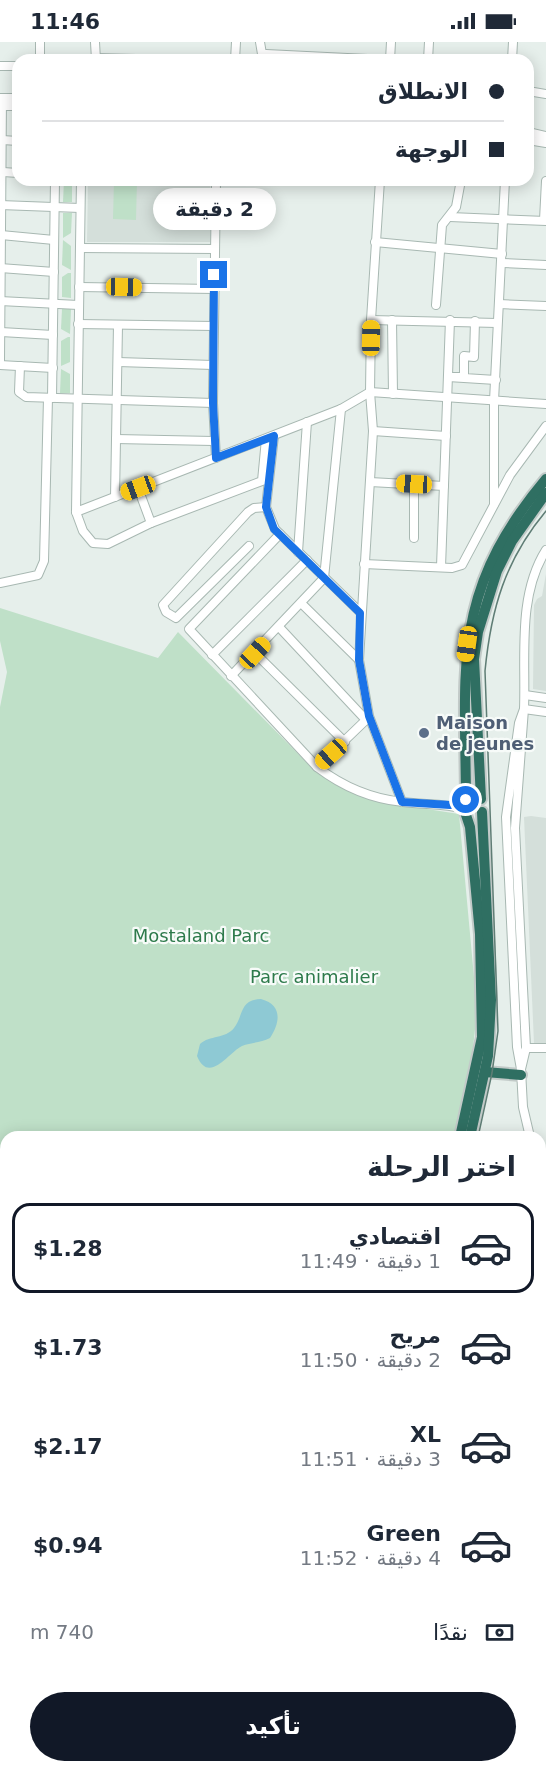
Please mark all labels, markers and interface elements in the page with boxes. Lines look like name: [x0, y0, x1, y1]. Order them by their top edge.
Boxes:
text: 11:46: [30, 9, 100, 34]
text: الانطلاق: [378, 79, 468, 104]
text: الوجهة: [395, 137, 468, 162]
callout: 2 دقيقة: [152, 188, 276, 230]
text: 2 دقيقة: [175, 197, 254, 221]
route end: [200, 261, 227, 288]
car: [106, 278, 142, 296]
car: [362, 320, 380, 356]
car: [118, 473, 158, 503]
car: [396, 474, 432, 494]
car: [456, 625, 478, 663]
car: [236, 634, 274, 672]
place label: Maison de jeunes: [436, 712, 534, 754]
marker: Maison de jeunes: [417, 726, 431, 740]
car: [312, 735, 350, 773]
route start: [452, 786, 479, 813]
park label: Mostaland Parc: [133, 925, 269, 946]
park label: Parc animalier: [250, 966, 379, 987]
text: اختر الرحلة: [367, 1151, 516, 1182]
icon: car: [459, 1221, 513, 1275]
text: اقتصادي: [349, 1224, 441, 1249]
text: $1.28: [33, 1236, 103, 1261]
text: 1 دقيقة · 11:49: [300, 1249, 441, 1273]
icon: car: [459, 1320, 513, 1374]
text: مريح: [390, 1323, 441, 1348]
text: $1.73: [33, 1335, 103, 1360]
text: 2 دقيقة · 11:50: [300, 1348, 441, 1372]
icon: car: [459, 1419, 513, 1473]
text: XL: [410, 1422, 441, 1447]
text: $2.17: [33, 1434, 103, 1459]
text: 3 دقيقة · 11:51: [300, 1447, 441, 1471]
icon: car: [459, 1518, 513, 1572]
text: Green: [367, 1521, 441, 1546]
text: $0.94: [33, 1533, 103, 1558]
text: 4 دقيقة · 11:52: [300, 1546, 441, 1570]
icon: cash: [483, 1616, 516, 1649]
text: 740 m: [30, 1620, 94, 1644]
text: نقدًا: [433, 1620, 468, 1645]
button: تأكيد: [30, 1692, 516, 1761]

